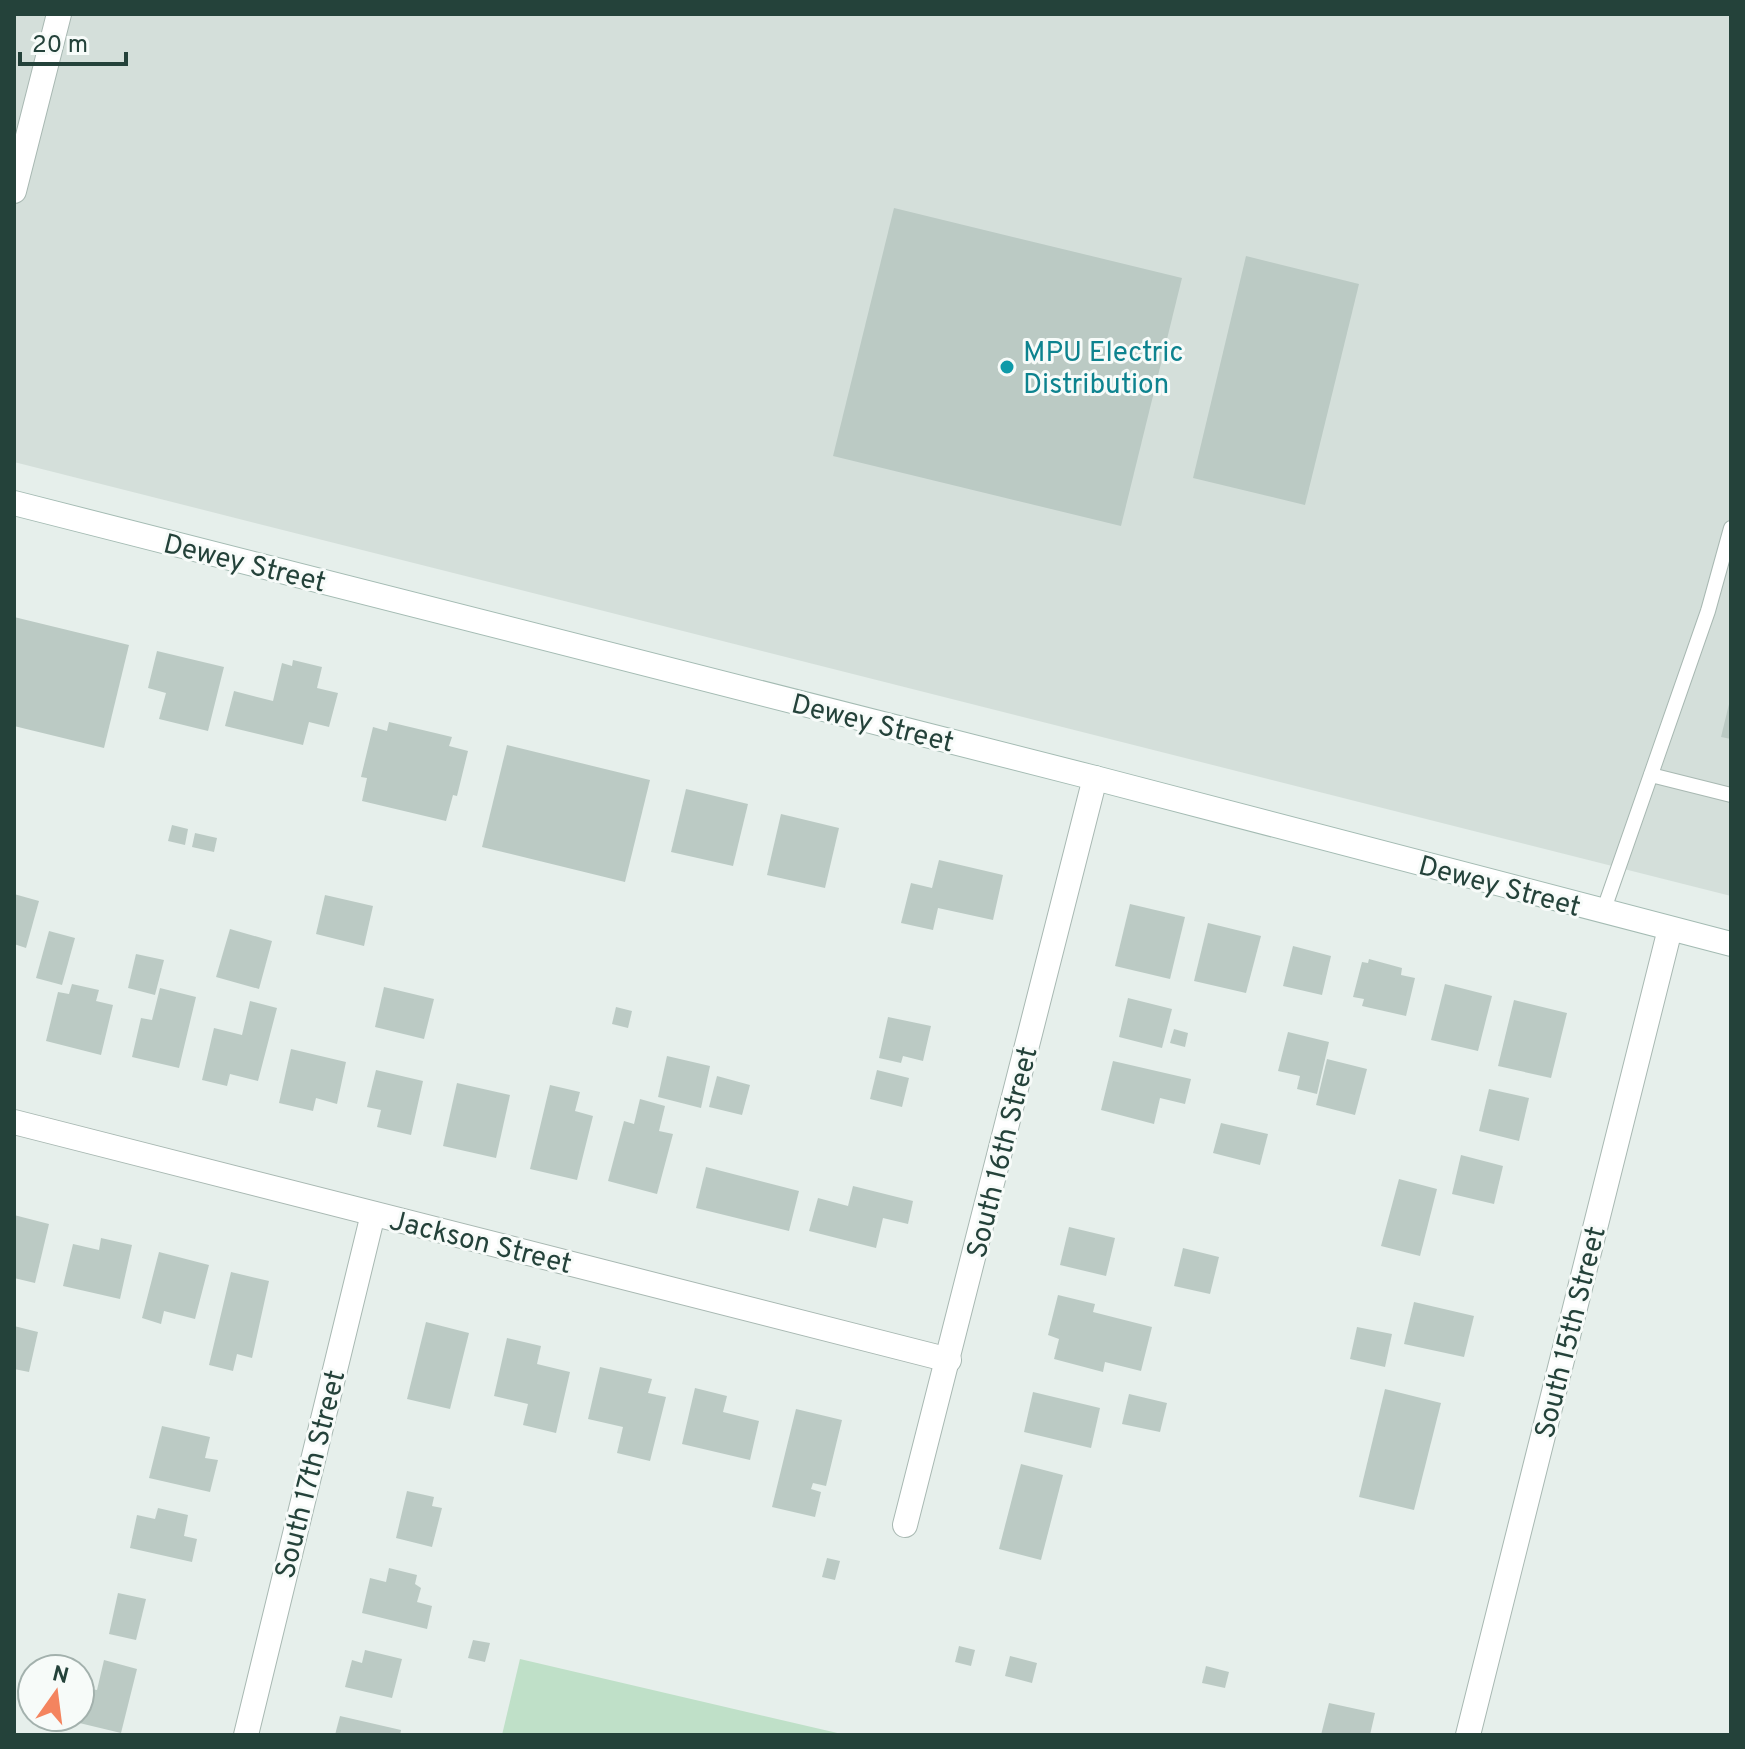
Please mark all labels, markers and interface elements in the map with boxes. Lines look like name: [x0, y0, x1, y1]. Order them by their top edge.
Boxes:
scale bar: [20, 16, 126, 66]
text: 20 m: [32, 31, 88, 61]
place label: MPU Electric Distribution: [1023, 336, 1183, 404]
marker: MPU Electric Distribution: [998, 358, 1016, 376]
street label: Dewey Street: [159, 527, 329, 602]
street label: Dewey Street: [787, 687, 957, 762]
street label: Dewey Street: [1414, 849, 1584, 927]
street label: South 16th Street: [960, 1043, 1048, 1262]
street label: Jackson Street: [385, 1204, 575, 1284]
street label: South 15th Street: [1528, 1223, 1616, 1443]
street label: South 17th Street: [269, 1367, 355, 1583]
north arrow: [16, 1653, 96, 1733]
text: N: [49, 1661, 71, 1691]

